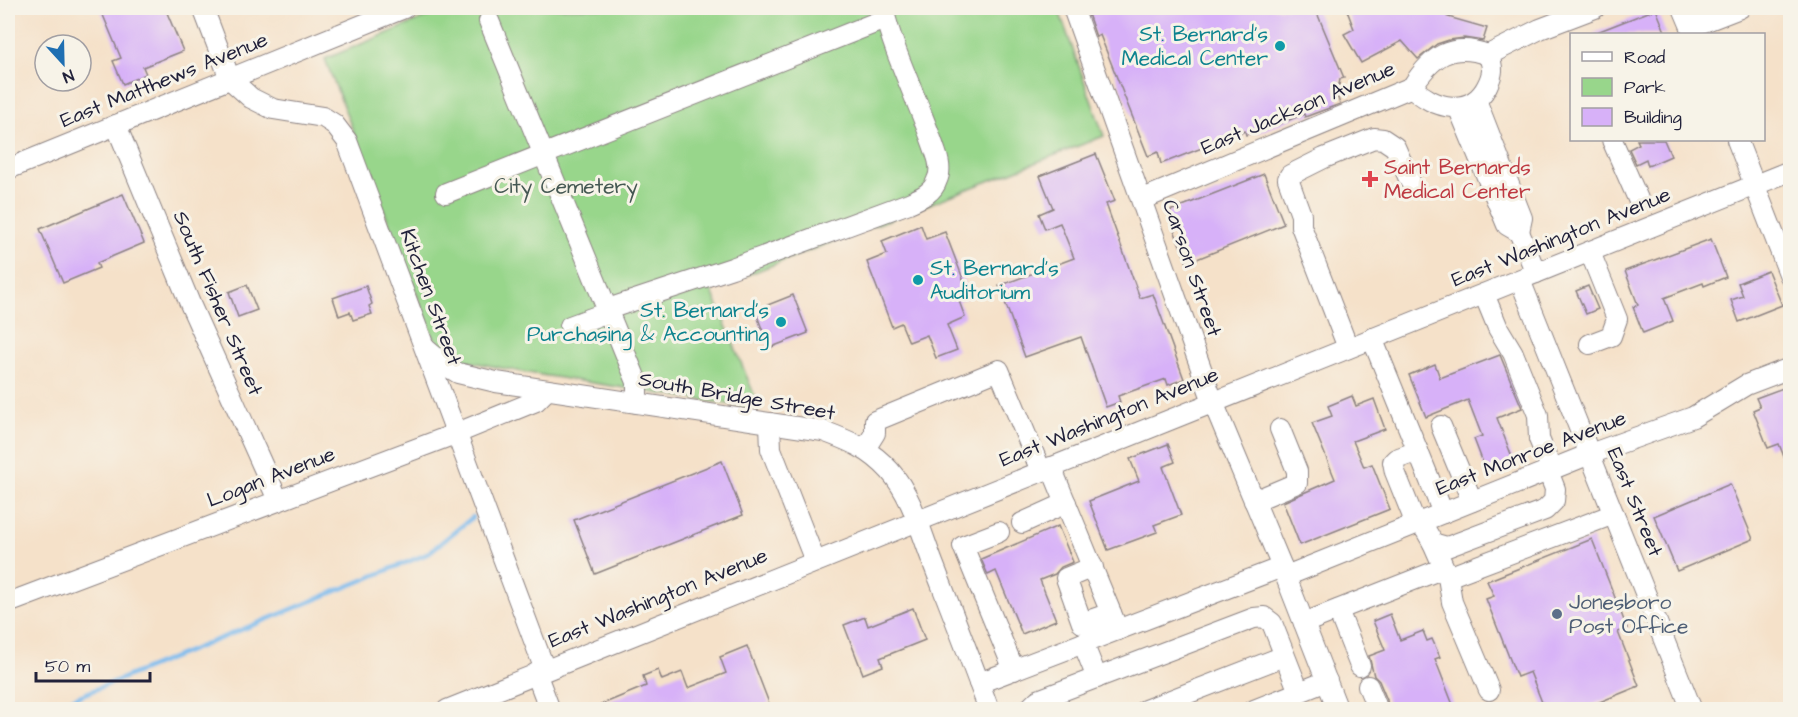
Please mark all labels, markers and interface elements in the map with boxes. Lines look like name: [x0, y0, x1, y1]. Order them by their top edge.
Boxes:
place label: St. Bernard's Medical Center: [1121, 20, 1268, 73]
street label: East Matthews Avenue: [56, 25, 272, 135]
north arrow: [33, 33, 93, 93]
legend: [1570, 33, 1765, 141]
marker: St. Bernard's Medical Center: [1273, 39, 1287, 53]
text: Road: [1624, 45, 1665, 70]
street label: East Jackson Avenue: [1197, 54, 1399, 162]
text: N: [59, 64, 77, 88]
text: Park: [1624, 75, 1666, 100]
text: Building: [1624, 105, 1682, 131]
place label: Saint Bernards Medical Center: [1384, 153, 1531, 206]
marker: Saint Bernards Medical Center: [1361, 170, 1379, 188]
park label: City Cemetery: [494, 172, 638, 203]
street label: East Washington Avenue: [1447, 180, 1676, 296]
street label: Carson Street: [1155, 196, 1229, 341]
street label: South Fisher Street: [166, 206, 270, 400]
street label: Kitchen Street: [393, 225, 469, 370]
place label: St. Bernard's Auditorium: [930, 254, 1059, 307]
marker: St. Bernard's Auditorium: [911, 273, 925, 287]
place label: St. Bernard's Purchasing & Accounting: [527, 296, 769, 351]
marker: St. Bernard's Purchasing & Accounting: [774, 315, 788, 329]
street label: East Washington Avenue: [995, 360, 1224, 476]
street label: South Bridge Street: [636, 364, 838, 430]
street label: East Monroe Avenue: [1432, 403, 1630, 503]
street label: Logan Avenue: [203, 439, 340, 517]
street label: East Street: [1600, 443, 1670, 561]
street label: East Washington Avenue: [544, 541, 773, 657]
place label: Jonesboro Post Office: [1569, 588, 1688, 641]
marker: Jonesboro Post Office: [1550, 607, 1564, 621]
scale bar: [36, 645, 150, 683]
text: 50 m: [45, 654, 90, 679]

